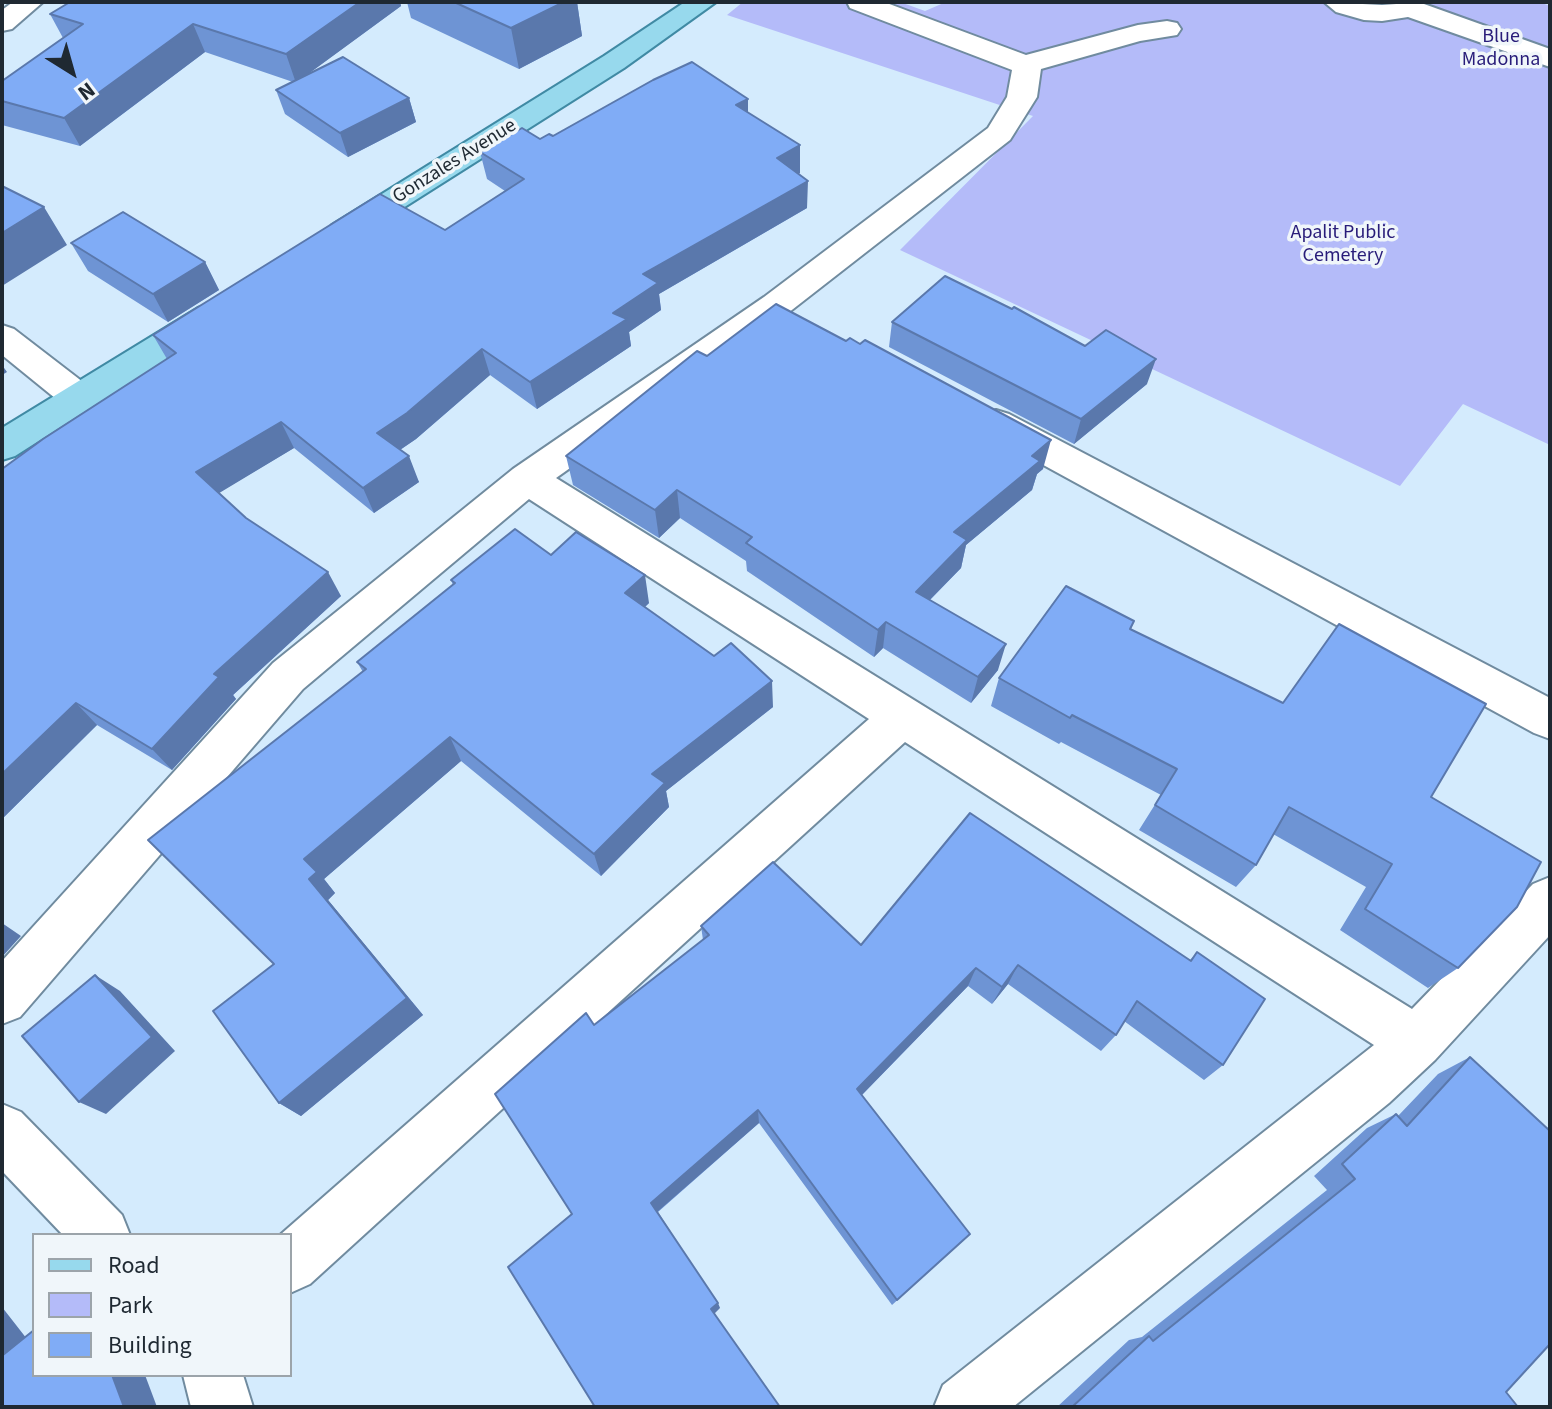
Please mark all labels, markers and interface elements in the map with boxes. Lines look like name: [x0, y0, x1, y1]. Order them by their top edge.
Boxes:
park label: Blue Madonna: [1462, 26, 1540, 73]
north arrow: [32, 32, 112, 112]
text: N: [71, 74, 102, 108]
street label: Gonzales Avenue: [389, 114, 521, 210]
park label: Apalit Public Cemetery: [1291, 222, 1395, 269]
legend: [32, 1233, 292, 1377]
text: Road: [108, 1248, 160, 1283]
text: Park: [108, 1288, 153, 1323]
text: Building: [108, 1328, 192, 1363]

